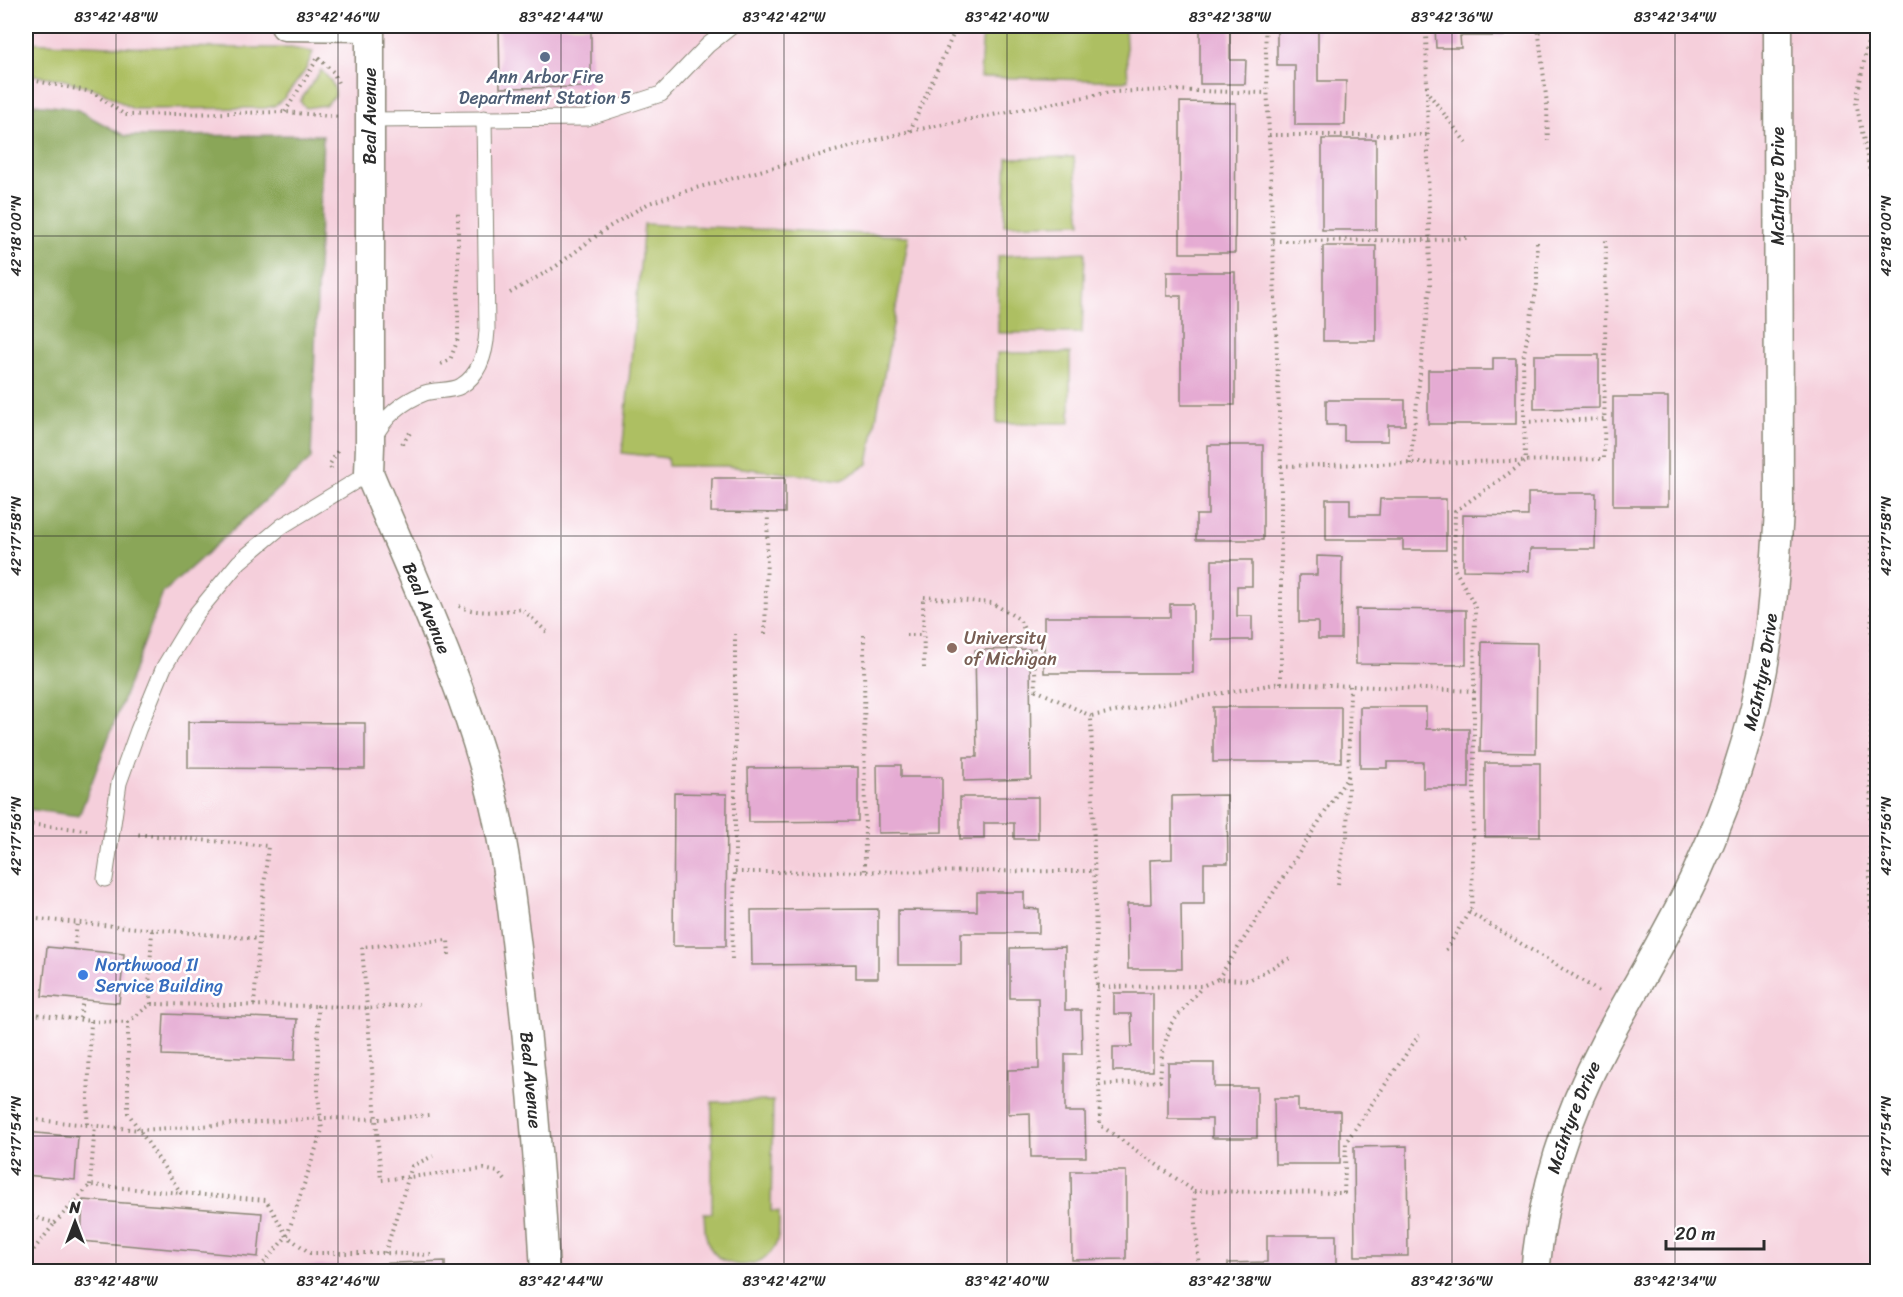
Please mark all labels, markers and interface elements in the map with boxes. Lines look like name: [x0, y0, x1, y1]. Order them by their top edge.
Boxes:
text: 83°42'48"W: [74, 4, 158, 30]
text: 83°42'46"W: [297, 4, 380, 30]
text: 83°42'44"W: [519, 4, 603, 30]
text: 83°42'42"W: [742, 4, 826, 30]
text: 83°42'40"W: [965, 4, 1049, 30]
text: 83°42'38"W: [1189, 4, 1272, 30]
text: 83°42'36"W: [1411, 4, 1493, 30]
text: 83°42'34"W: [1634, 4, 1717, 30]
marker: Ann Arbor Fire Department Station 5: [538, 50, 552, 64]
place label: Ann Arbor Fire Department Station 5: [459, 61, 631, 114]
street label: Beal Avenue: [354, 68, 386, 164]
street label: McIntyre Drive: [1762, 126, 1794, 245]
text: 42°18'00"N: [3, 195, 29, 277]
text: 42°18'00"N: [1873, 195, 1899, 277]
text: 42°17'58"N: [3, 495, 29, 576]
text: 42°17'58"N: [1873, 495, 1899, 576]
street label: Beal Avenue: [393, 557, 460, 659]
street label: McIntyre Drive: [1734, 611, 1787, 734]
place label: University of Michigan: [964, 622, 1057, 675]
marker: University of Michigan: [945, 641, 959, 655]
text: 42°17'56"N: [3, 796, 29, 876]
text: 42°17'56"N: [1873, 796, 1899, 876]
place label: Northwood II Service Building: [95, 949, 223, 1002]
marker: Northwood II Service Building: [76, 968, 90, 982]
street label: Beal Avenue: [510, 1030, 551, 1130]
street label: McIntyre Drive: [1537, 1055, 1610, 1177]
text: 42°17'54"N: [3, 1095, 29, 1176]
text: 42°17'54"N: [1873, 1095, 1899, 1176]
north arrow: [45, 1192, 105, 1252]
text: N: [68, 1193, 81, 1222]
scale bar: [1666, 1213, 1764, 1251]
text: 20 m: [1675, 1218, 1715, 1250]
text: 83°42'48"W: [74, 1268, 158, 1294]
text: 83°42'46"W: [297, 1268, 380, 1294]
text: 83°42'44"W: [519, 1268, 603, 1294]
text: 83°42'42"W: [742, 1268, 826, 1294]
text: 83°42'40"W: [965, 1268, 1049, 1294]
text: 83°42'38"W: [1189, 1268, 1272, 1294]
text: 83°42'36"W: [1411, 1268, 1493, 1294]
text: 83°42'34"W: [1634, 1268, 1717, 1294]

